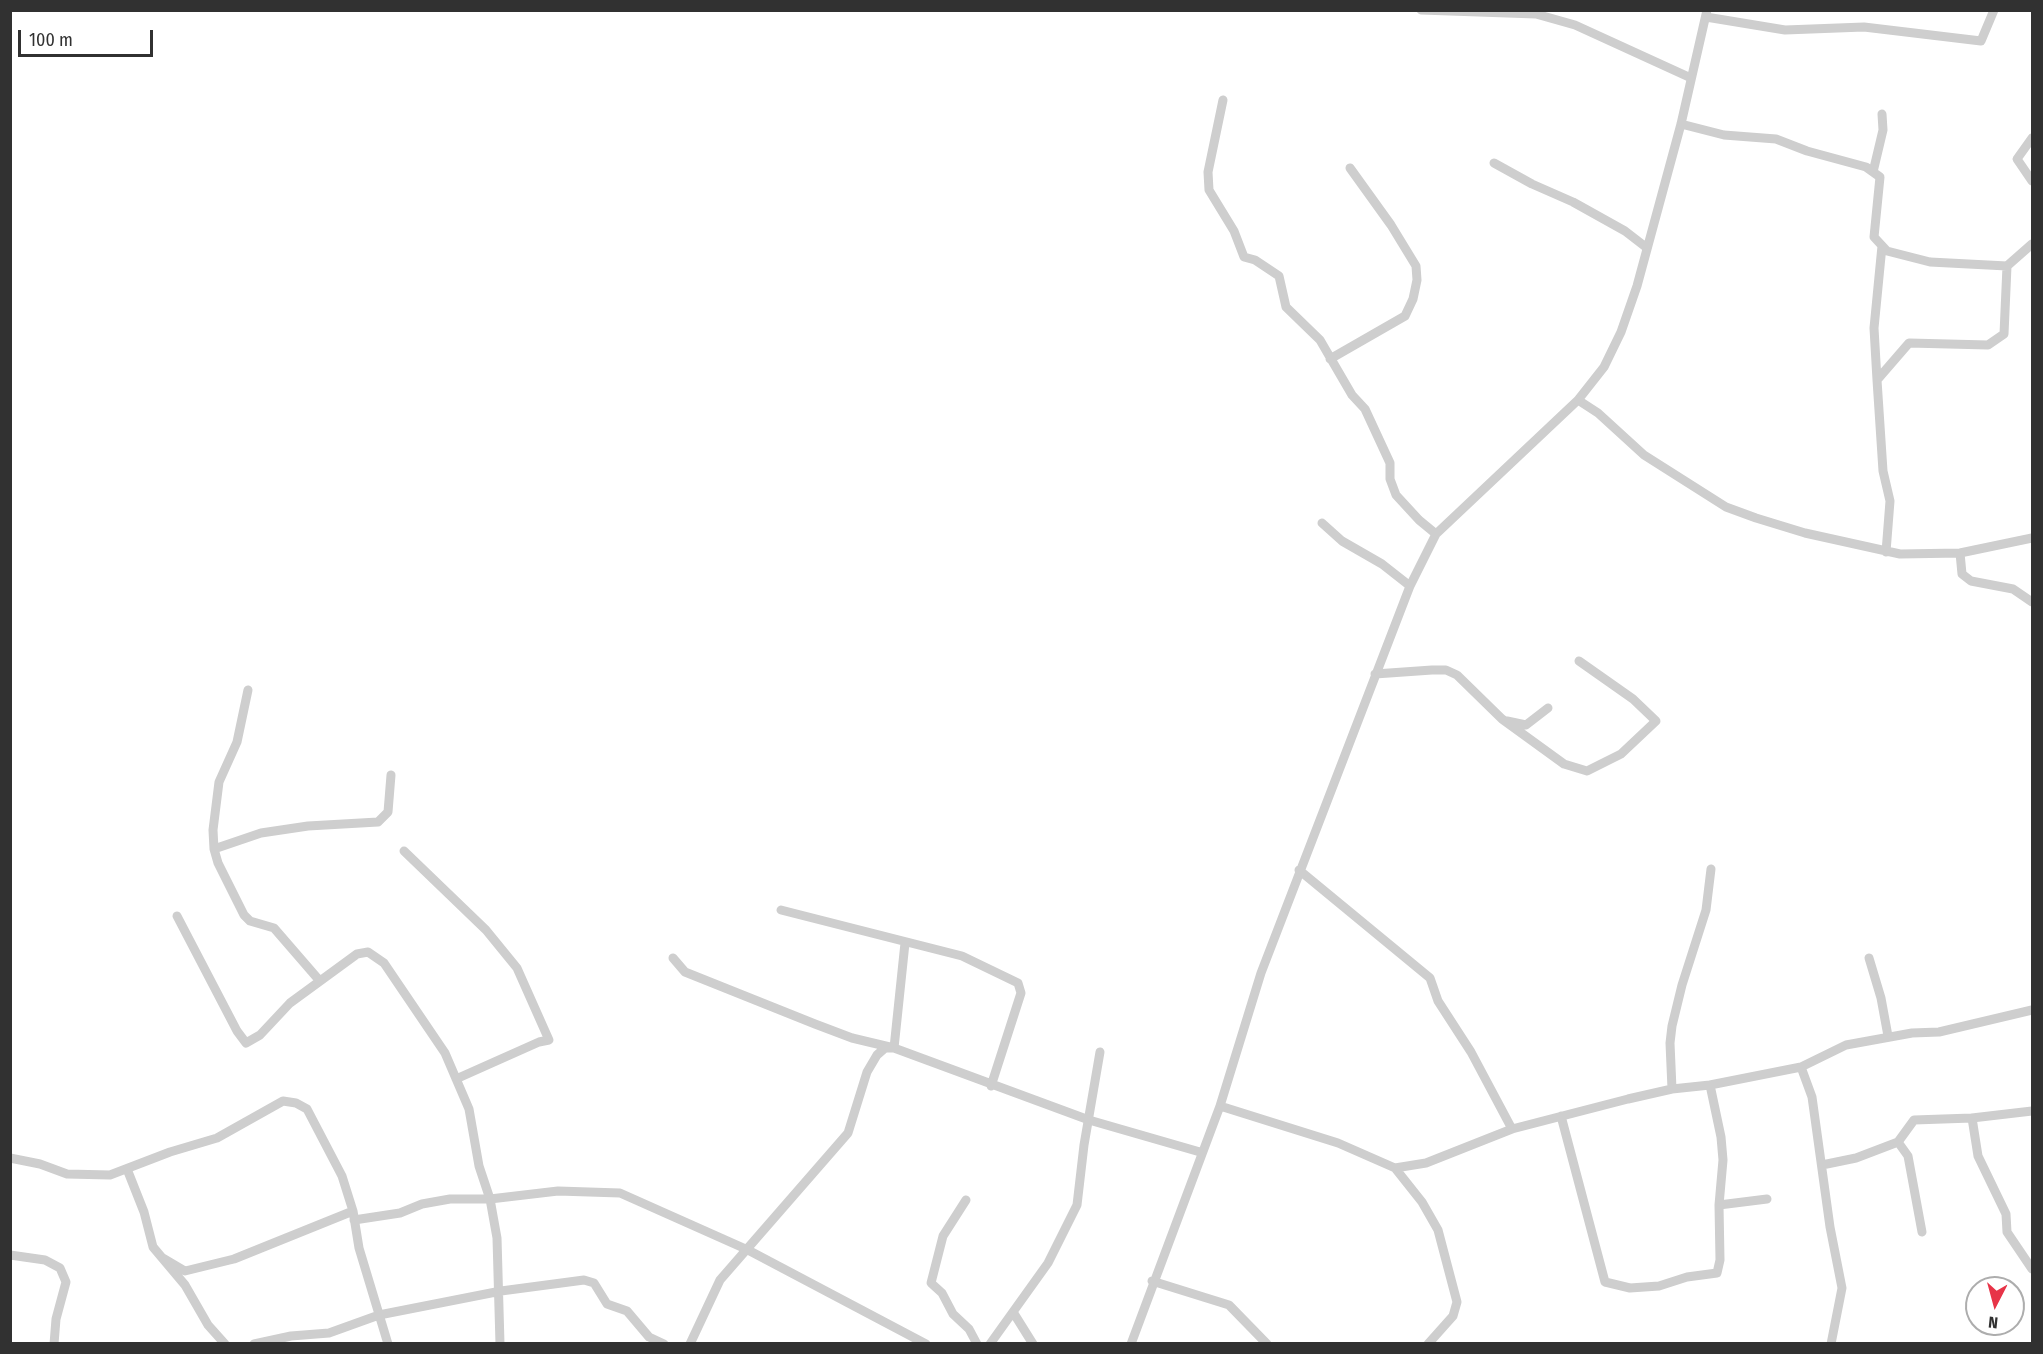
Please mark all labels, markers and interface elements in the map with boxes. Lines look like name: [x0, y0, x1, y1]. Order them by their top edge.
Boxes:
scale bar: [21, 18, 156, 56]
text: 100 m: [29, 29, 73, 51]
north arrow: [1965, 1276, 2025, 1336]
text: N: [1988, 1312, 1999, 1332]

